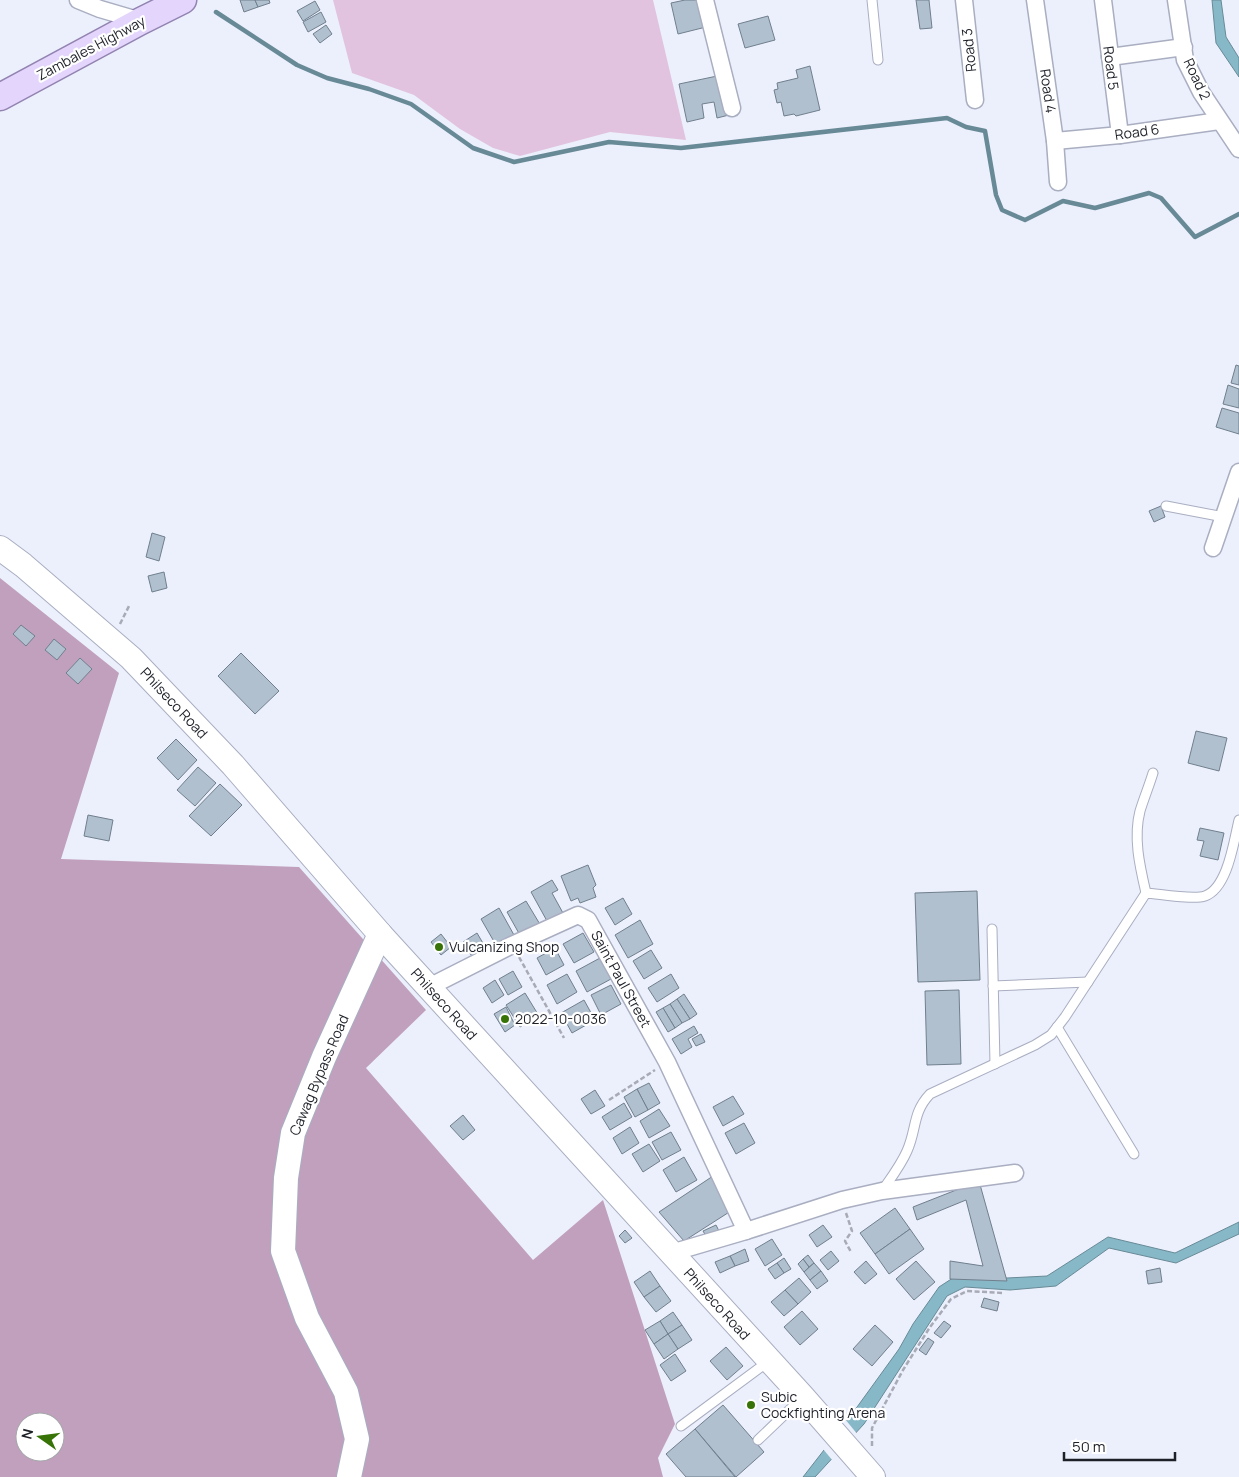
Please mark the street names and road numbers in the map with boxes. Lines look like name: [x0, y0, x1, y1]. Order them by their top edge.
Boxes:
street label: Zambales Highway: [33, 11, 149, 84]
street label: Road 3: [957, 27, 980, 73]
street label: Road 5: [1099, 45, 1124, 91]
street label: Road 2: [1180, 55, 1215, 103]
street label: Road 4: [1036, 68, 1061, 114]
street label: Road 6: [1113, 119, 1160, 144]
street label: Philseco Road: [137, 663, 212, 742]
street label: Saint Paul Street: [587, 927, 656, 1031]
street label: Philseco Road: [407, 964, 482, 1044]
street label: Cawag Bypass Road: [285, 1012, 353, 1138]
street label: Philseco Road: [680, 1264, 755, 1344]

